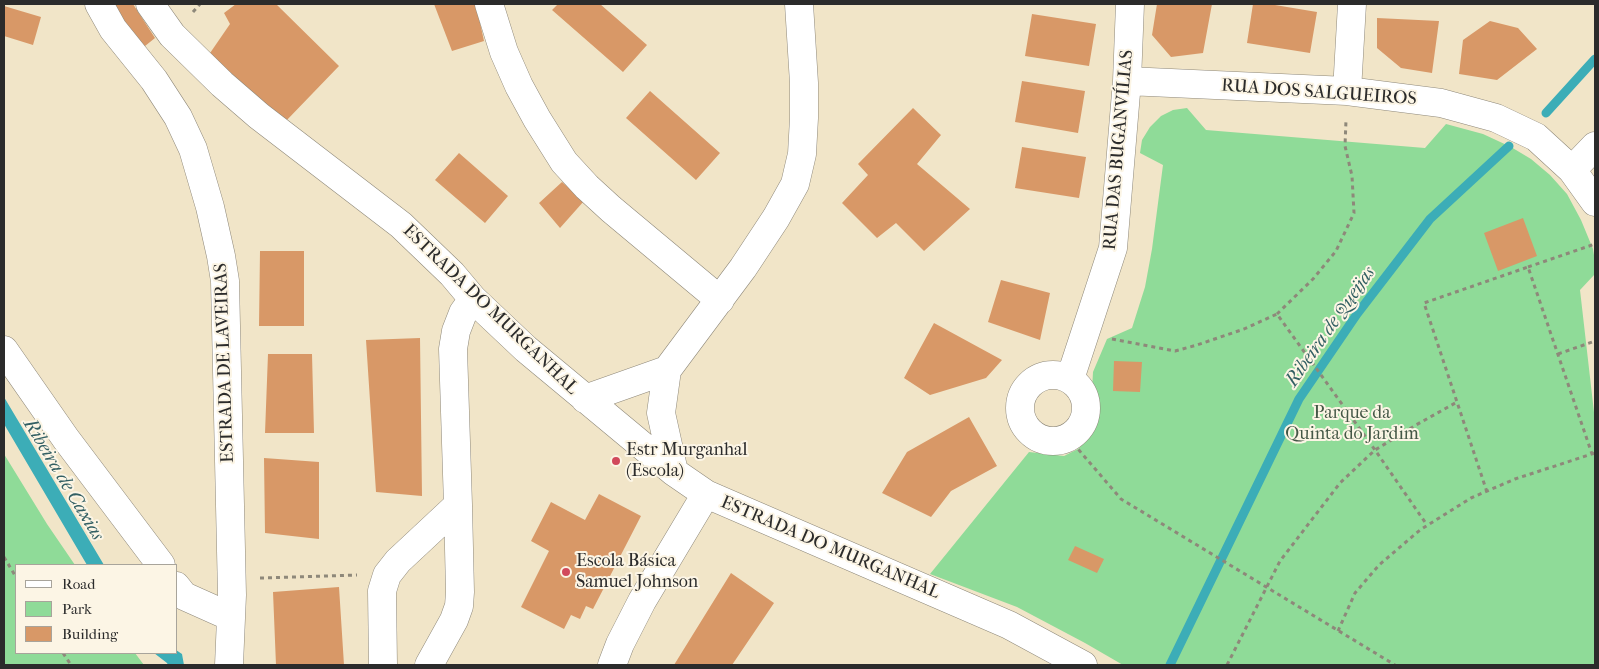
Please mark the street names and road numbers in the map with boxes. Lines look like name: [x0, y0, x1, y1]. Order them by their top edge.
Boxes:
street label: RUA DAS BUGANVÍLIAS: [1099, 49, 1139, 251]
street label: RUA DOS SALGUEIROS: [1221, 75, 1417, 111]
street label: ESTRADA DO MURGANHAL: [398, 220, 582, 400]
street label: ESTRADA DE LAVEIRAS: [211, 263, 239, 463]
street label: ESTRADA DO MURGANHAL: [717, 492, 943, 604]

